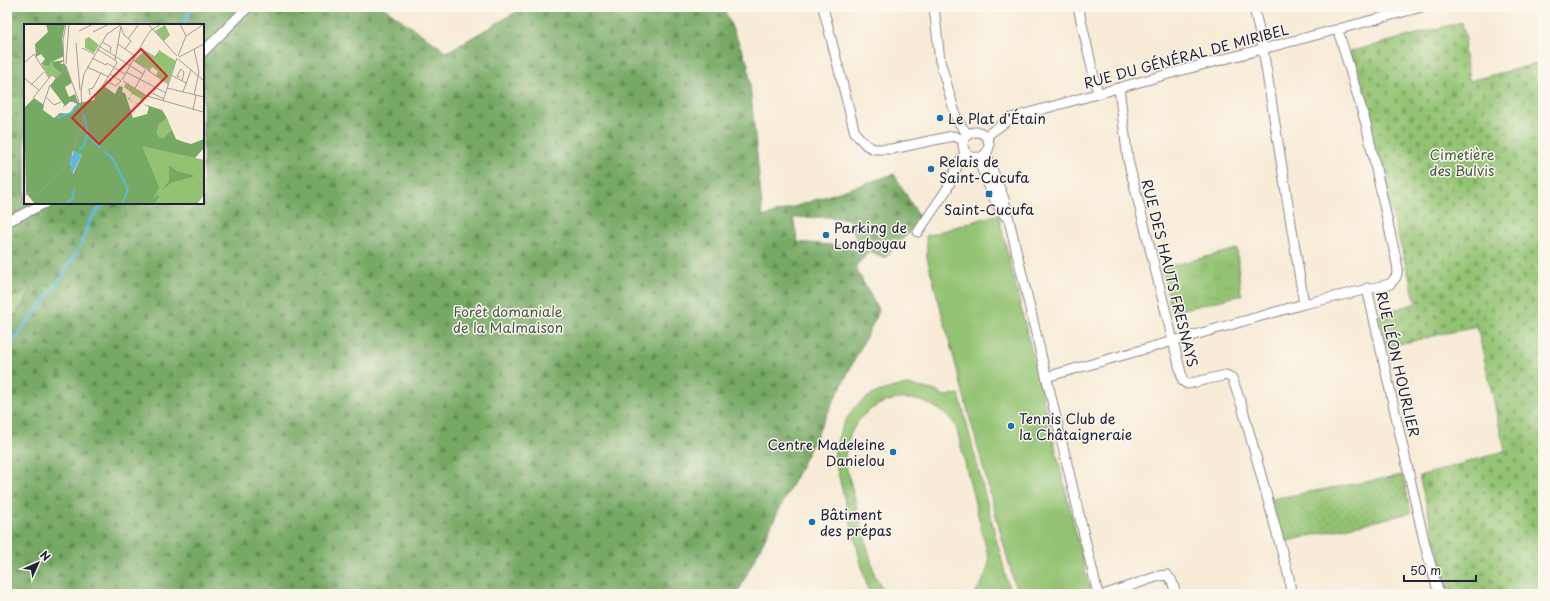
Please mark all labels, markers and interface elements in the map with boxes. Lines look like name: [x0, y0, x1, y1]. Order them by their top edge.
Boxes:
street label: RUE DU GÉNÉRAL DE MIRIBEL: [1081, 18, 1291, 93]
inset map: [24, 24, 204, 204]
place label: Le Plat d'Étain: [948, 108, 1046, 129]
marker: Le Plat d'Étain: [935, 113, 945, 123]
park label: Cimetière des Bulvis: [1430, 144, 1495, 181]
place label: Relais de Saint-Cucufa: [939, 151, 1029, 188]
marker: Relais de Saint-Cucufa: [926, 164, 936, 174]
street label: RUE DES HAUTS FRESNAYS: [1136, 177, 1204, 369]
marker: Saint-Cucufa: [984, 189, 994, 199]
place label: Saint-Cucufa: [944, 199, 1034, 220]
place label: Parking de Longboyau: [834, 217, 907, 254]
marker: Parking de Longboyau: [821, 230, 831, 240]
street label: RUE LÉON HOURLIER: [1371, 289, 1425, 439]
park label: Forêt domaniale de la Malmaison: [453, 301, 563, 338]
place label: Tennis Club de la Châtaigneraie: [1019, 408, 1132, 445]
marker: Tennis Club de la Châtaigneraie: [1006, 421, 1016, 431]
place label: Centre Madeleine Danielou: [767, 434, 885, 471]
marker: Centre Madeleine Danielou: [888, 447, 898, 457]
place label: Bâtiment des prépas: [820, 504, 892, 541]
marker: Bâtiment des prépas: [807, 517, 817, 527]
north arrow: [18, 543, 58, 583]
text: N: [36, 546, 55, 565]
scale bar: [1404, 557, 1476, 583]
text: 50 m: [1410, 561, 1441, 579]

